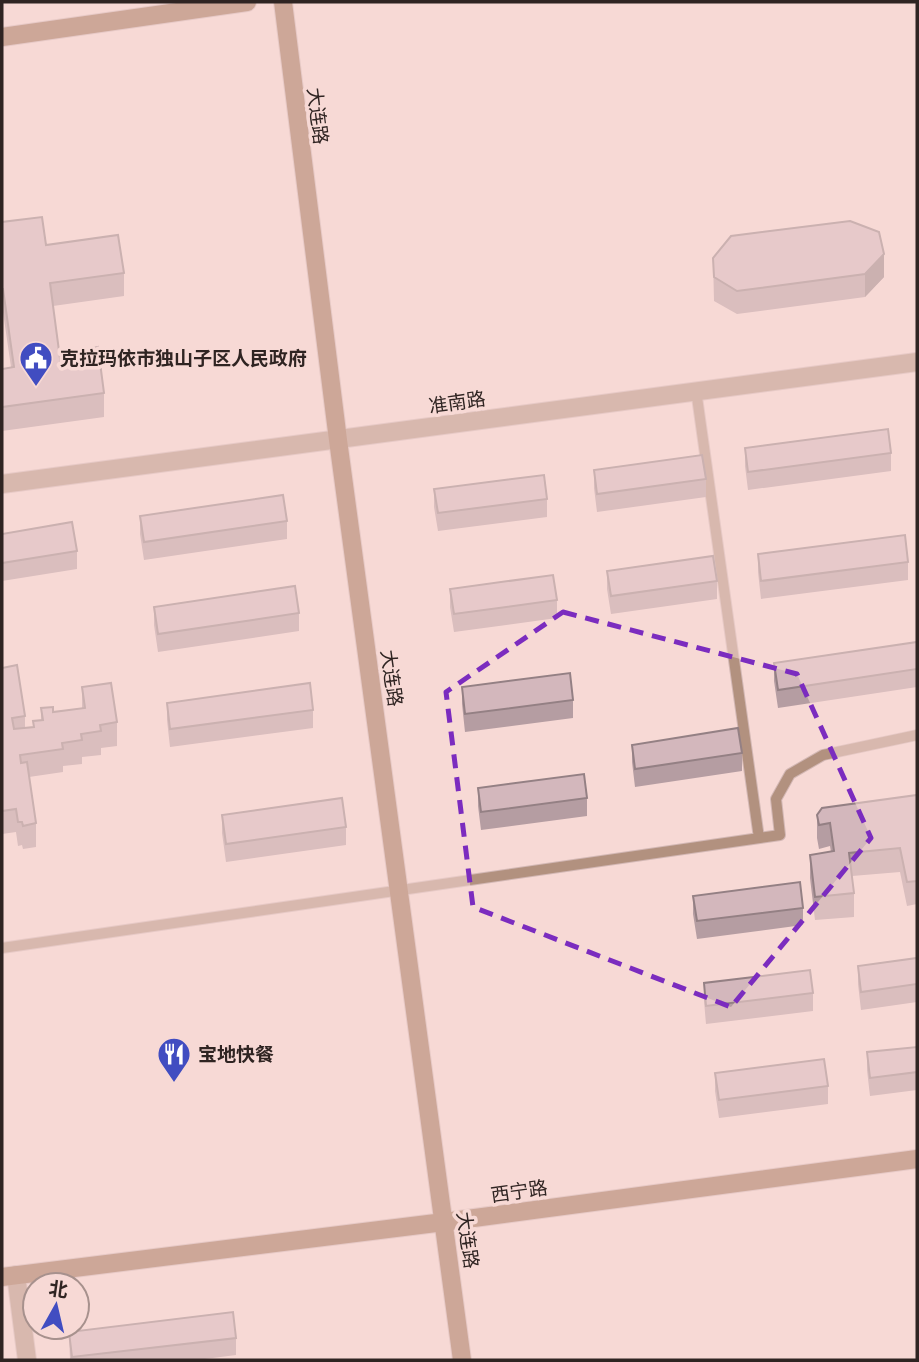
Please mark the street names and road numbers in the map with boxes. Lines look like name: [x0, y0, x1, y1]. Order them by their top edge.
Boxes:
street label: 大连路: [303, 86, 333, 146]
street label: 准南路: [427, 386, 487, 418]
street label: 大连路: [376, 648, 408, 708]
street label: 西宁路: [489, 1175, 549, 1207]
street label: 大连路: [452, 1210, 484, 1270]

